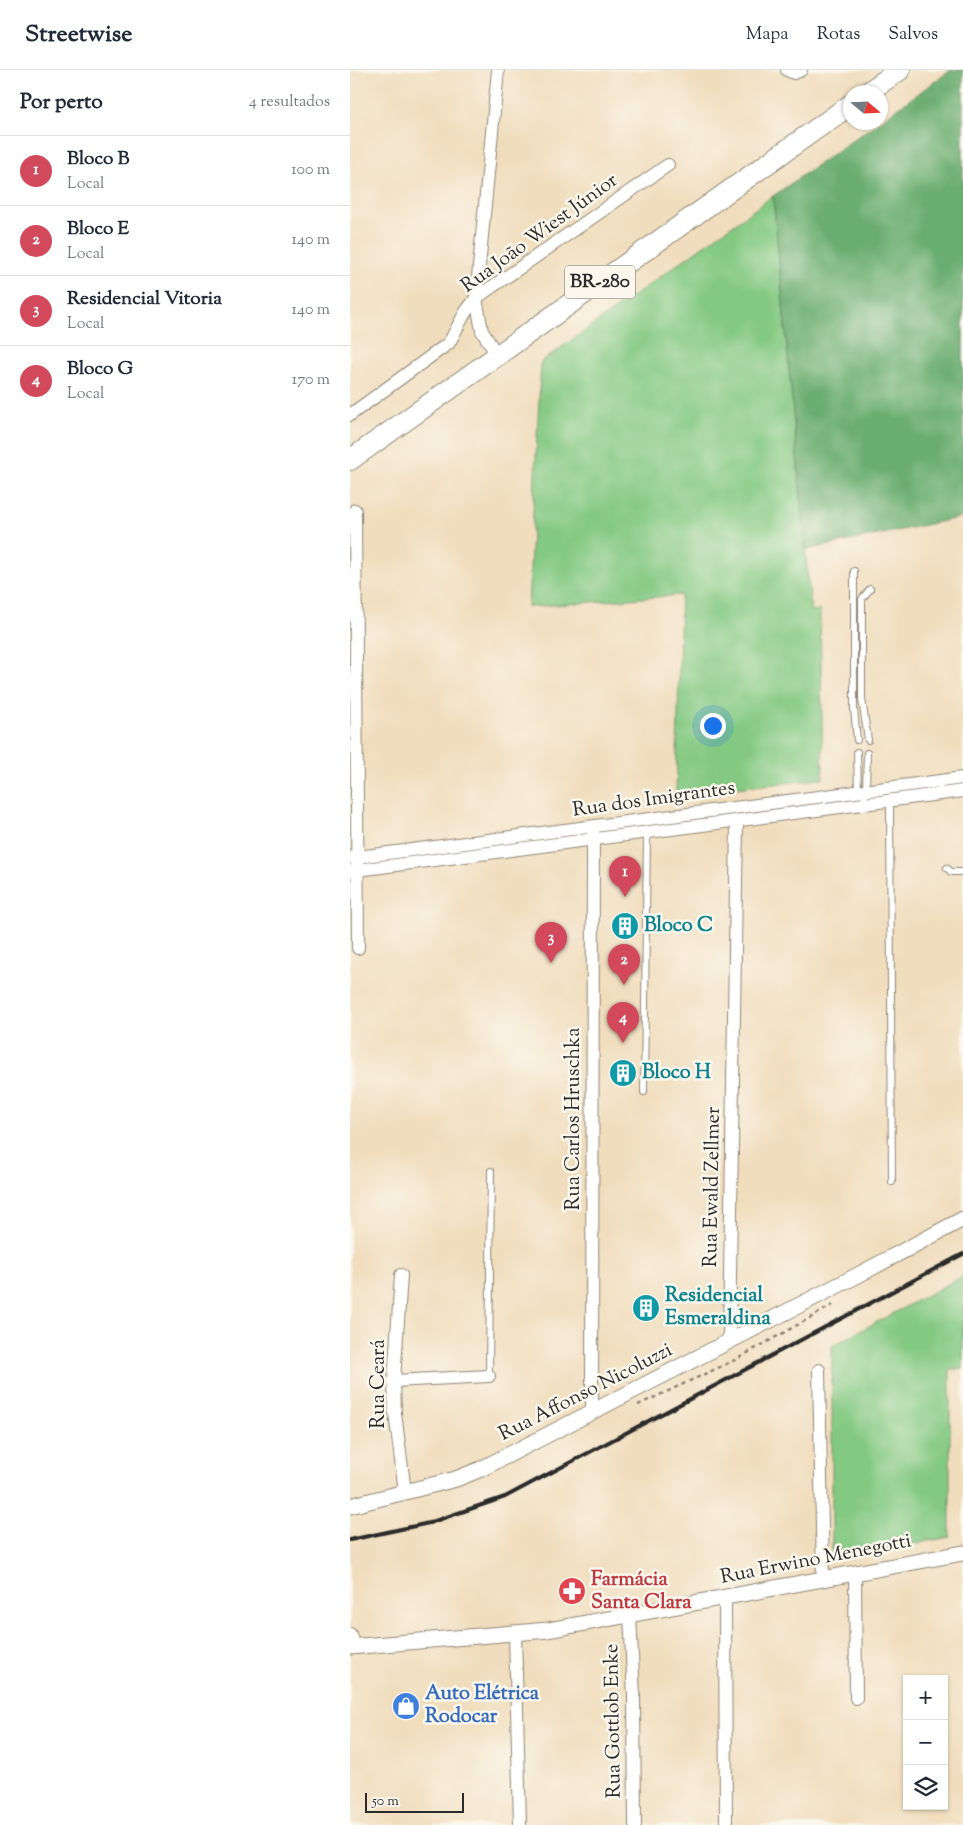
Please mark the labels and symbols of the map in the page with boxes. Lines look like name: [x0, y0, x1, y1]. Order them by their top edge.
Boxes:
north arrow: [843, 85, 888, 130]
street label: Rua João Wiest Júnior: [456, 167, 625, 301]
road number: BR-280: [565, 266, 635, 298]
your location: [700, 713, 726, 739]
street label: Rua dos Imigrantes: [571, 774, 737, 826]
pin: 1: [609, 856, 641, 897]
building icon: Bloco C: [610, 911, 640, 941]
place label: Bloco C: [644, 912, 713, 941]
pin: 3: [535, 922, 567, 963]
pin: 2: [608, 944, 640, 985]
pin: 4: [607, 1002, 639, 1043]
street label: Rua Carlos Hruschka: [560, 1028, 589, 1210]
building icon: Bloco H: [608, 1058, 638, 1088]
place label: Bloco H: [642, 1059, 711, 1088]
street label: Rua Ewald Zellmer: [697, 1106, 729, 1268]
place label: Residencial Esmeraldina: [665, 1282, 771, 1334]
building icon: Residencial Esmeraldina: [631, 1293, 661, 1323]
street label: Rua Affonso Nicoluzzi: [494, 1336, 678, 1449]
street label: Rua Ceará: [365, 1339, 394, 1429]
street label: Rua Erwino Menegotti: [718, 1527, 914, 1593]
place label: Farmácia Santa Clara: [591, 1566, 692, 1618]
pharmacy icon: Farmácia Santa Clara: [557, 1576, 587, 1606]
street label: Rua Gottlob Enke: [598, 1643, 630, 1799]
place label: Auto Elétrica Rodocar: [425, 1680, 540, 1732]
shop icon: Auto Elétrica Rodocar: [391, 1691, 421, 1721]
scale bar: [365, 1790, 464, 1813]

